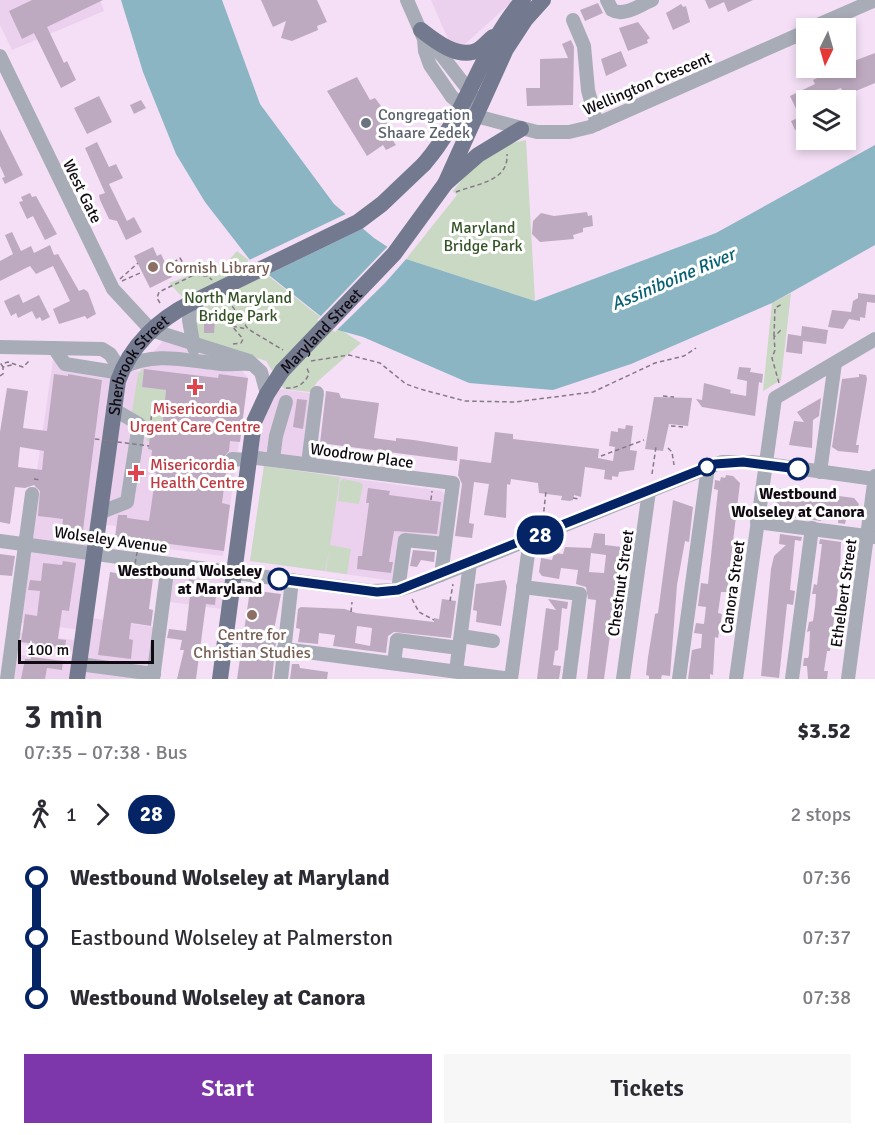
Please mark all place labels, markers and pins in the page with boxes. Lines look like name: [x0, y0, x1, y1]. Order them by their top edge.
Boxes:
place label: Congregation Shaare Zedek: [378, 105, 470, 143]
marker: Congregation Shaare Zedek: [359, 116, 373, 130]
place label: Cornish Library: [165, 258, 270, 278]
marker: Cornish Library: [146, 260, 160, 274]
marker: Misericordia Urgent Care Centre: [186, 378, 204, 396]
place label: Misericordia Urgent Care Centre: [130, 399, 261, 437]
place label: Misericordia Health Centre: [150, 455, 245, 493]
unlabelled marker: [698, 458, 716, 476]
marker: Westbound Wolseley at Canora: [787, 458, 809, 480]
marker: Misericordia Health Centre: [127, 464, 145, 482]
place label: Westbound Wolseley at Canora: [731, 484, 865, 522]
place label: Westbound Wolseley at Maryland: [118, 561, 262, 599]
marker: Westbound Wolseley at Maryland: [268, 568, 290, 590]
marker: Centre for Christian Studies: [245, 608, 259, 622]
place label: Centre for Christian Studies: [193, 625, 311, 663]

